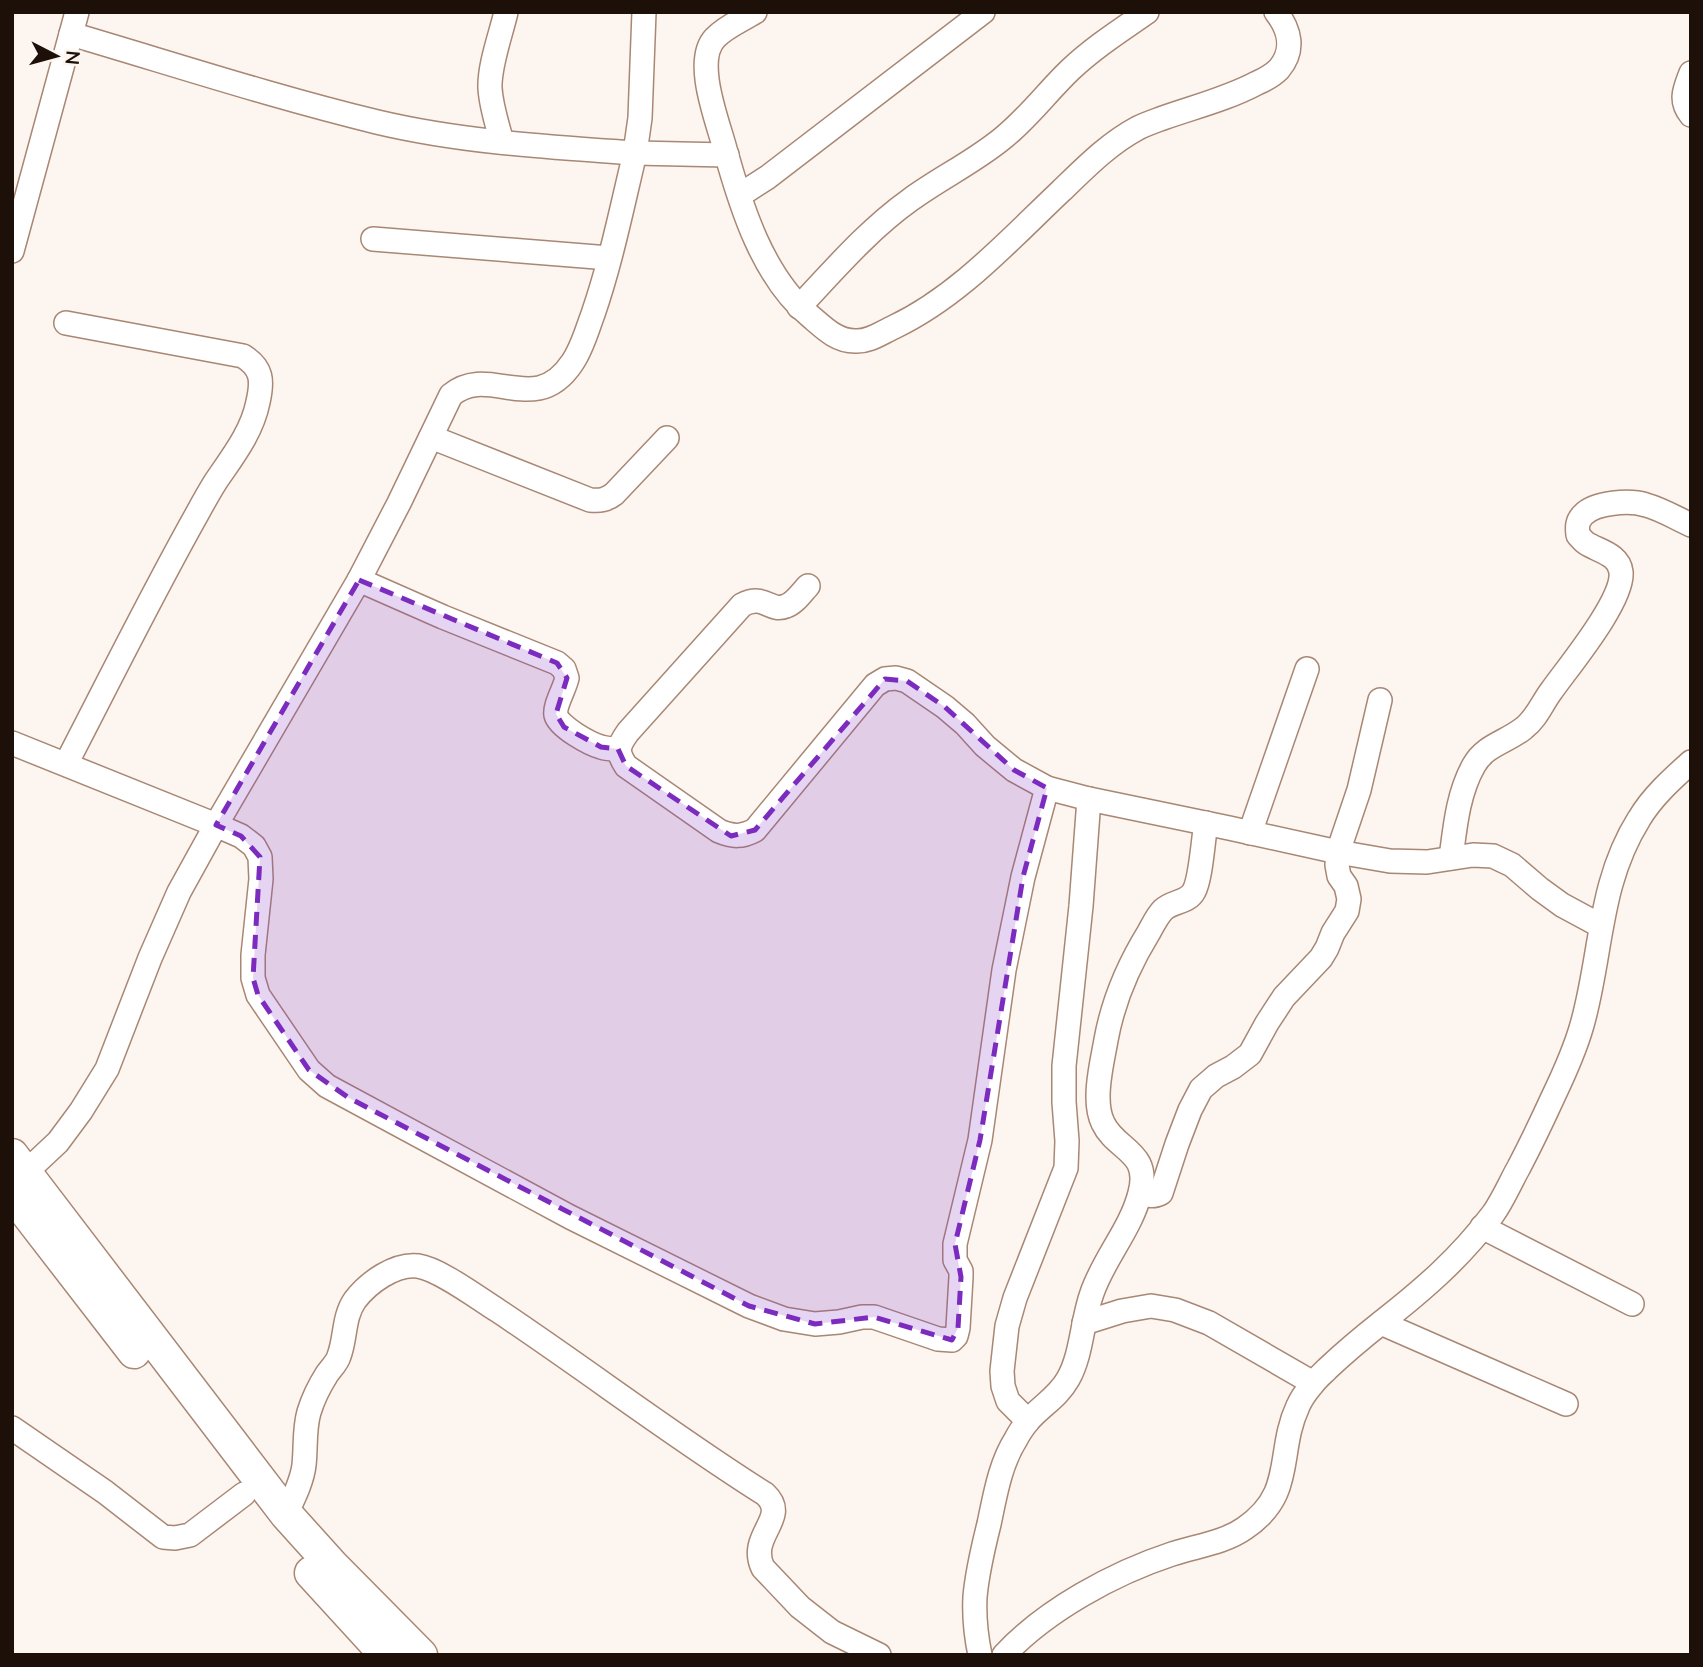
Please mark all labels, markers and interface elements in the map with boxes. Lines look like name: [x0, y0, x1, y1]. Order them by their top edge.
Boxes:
north arrow: [21, 21, 91, 91]
text: N: [58, 49, 86, 66]

